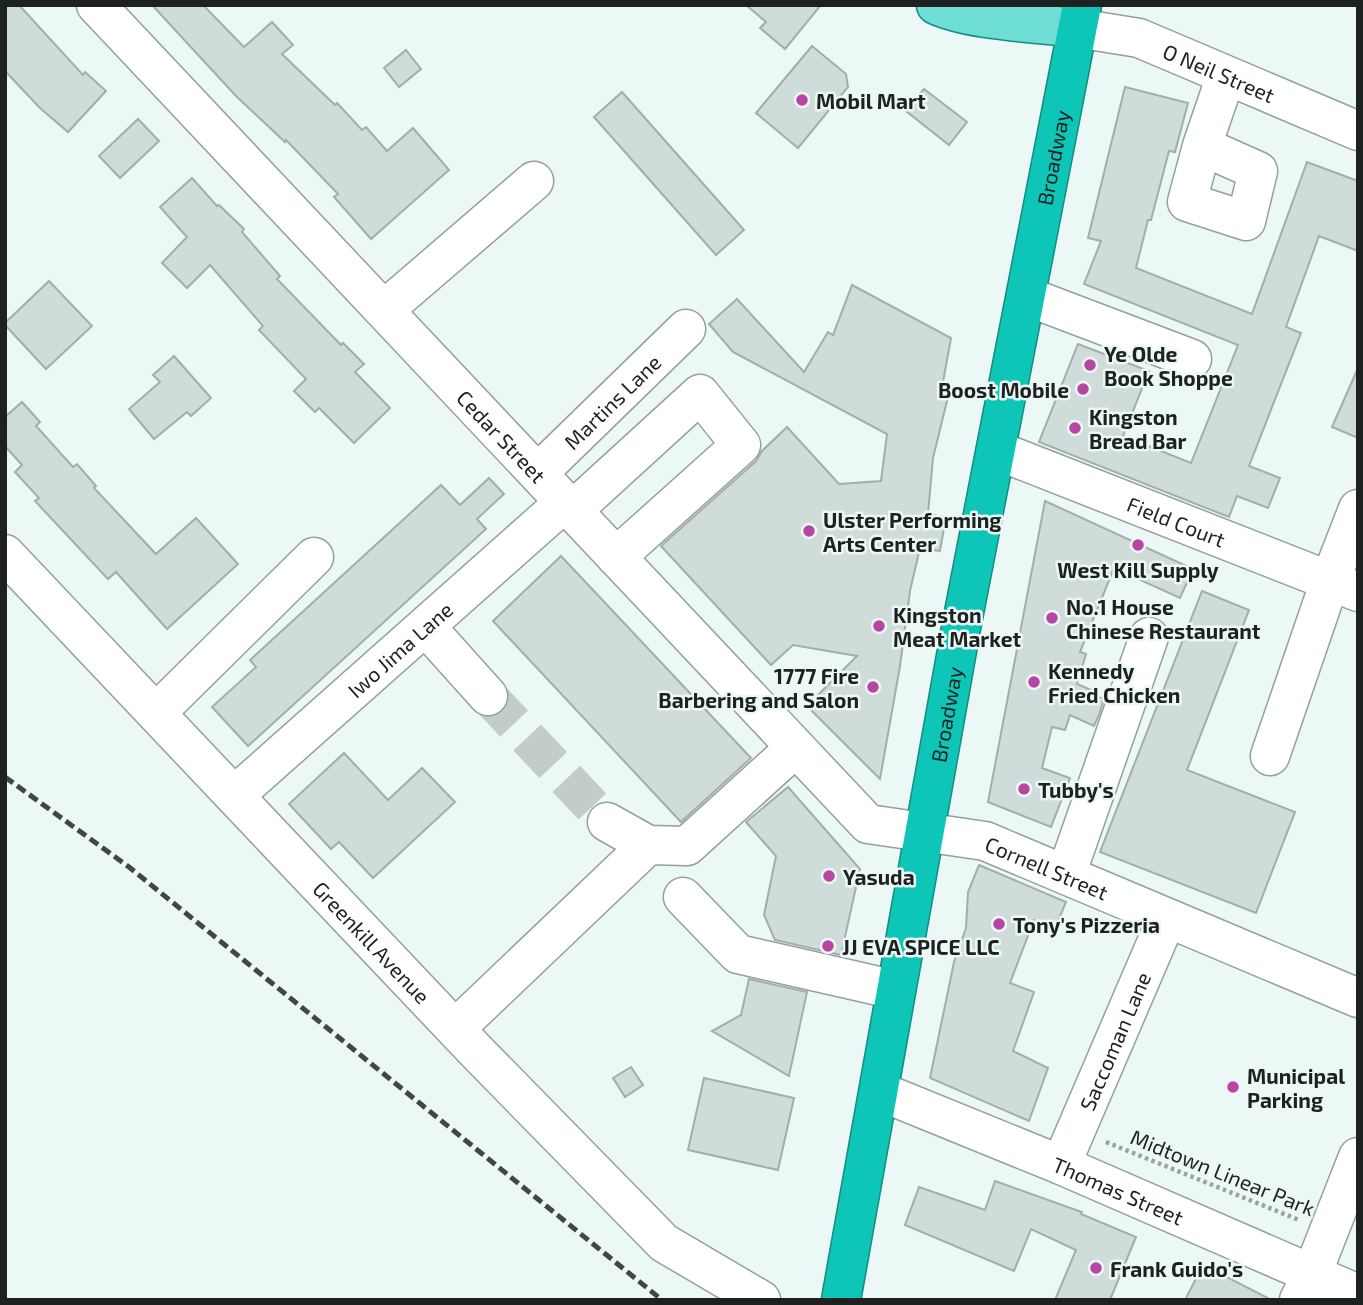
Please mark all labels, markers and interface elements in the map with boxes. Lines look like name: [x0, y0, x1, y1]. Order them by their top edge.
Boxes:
street label: O Neil Street: [1160, 37, 1279, 107]
place label: Mobil Mart: [816, 88, 926, 113]
marker: Mobil Mart: [794, 92, 810, 108]
street label: Broadway: [1031, 108, 1074, 207]
place label: Ye Olde Book Shoppe: [1104, 341, 1233, 390]
street label: Martins Lane: [558, 349, 665, 454]
marker: Ye Olde Book Shoppe: [1082, 357, 1098, 373]
place label: Boost Mobile: [938, 377, 1069, 402]
marker: Boost Mobile: [1075, 381, 1091, 397]
street label: Cedar Street: [453, 384, 552, 487]
place label: Kingston Bread Bar: [1089, 404, 1187, 453]
marker: Kingston Bread Bar: [1067, 420, 1083, 436]
street label: Field Court: [1124, 490, 1229, 551]
place label: Ulster Performing Arts Center: [823, 507, 1002, 556]
marker: Ulster Performing Arts Center: [801, 523, 817, 539]
marker: West Kill Supply: [1130, 537, 1146, 553]
place label: West Kill Supply: [1057, 557, 1219, 583]
place label: No.1 House Chinese Restaurant: [1066, 594, 1261, 643]
street label: Iwo Jima Lane: [342, 596, 457, 702]
place label: Kingston Meat Market: [893, 602, 1022, 651]
marker: No.1 House Chinese Restaurant: [1044, 610, 1060, 626]
marker: Kingston Meat Market: [871, 618, 887, 634]
place label: Kennedy Fried Chicken: [1048, 658, 1180, 707]
place label: 1777 Fire Barbering and Salon: [658, 663, 859, 712]
street label: Broadway: [925, 665, 966, 764]
marker: Kennedy Fried Chicken: [1026, 674, 1042, 690]
marker: 1777 Fire Barbering and Salon: [865, 679, 881, 695]
place label: Tubby's: [1038, 777, 1114, 803]
marker: Tubby's: [1016, 781, 1032, 797]
street label: Cornell Street: [982, 830, 1112, 904]
place label: Yasuda: [843, 864, 915, 889]
marker: Yasuda: [821, 868, 837, 884]
street label: Greenkill Avenue: [309, 875, 436, 1008]
place label: Tony's Pizzeria: [1013, 912, 1160, 938]
marker: Tony's Pizzeria: [991, 916, 1007, 932]
place label: JJ EVA SPICE LLC: [842, 934, 1000, 959]
marker: JJ EVA SPICE LLC: [820, 938, 836, 954]
street label: Saccoman Lane: [1074, 968, 1155, 1114]
place label: Municipal Parking: [1247, 1063, 1345, 1112]
marker: Municipal Parking: [1225, 1079, 1241, 1095]
street label: Midtown Linear Park: [1127, 1124, 1319, 1220]
street label: Thomas Street: [1049, 1151, 1188, 1229]
place label: Frank Guido's: [1110, 1256, 1243, 1281]
marker: Frank Guido's: [1088, 1260, 1104, 1276]

